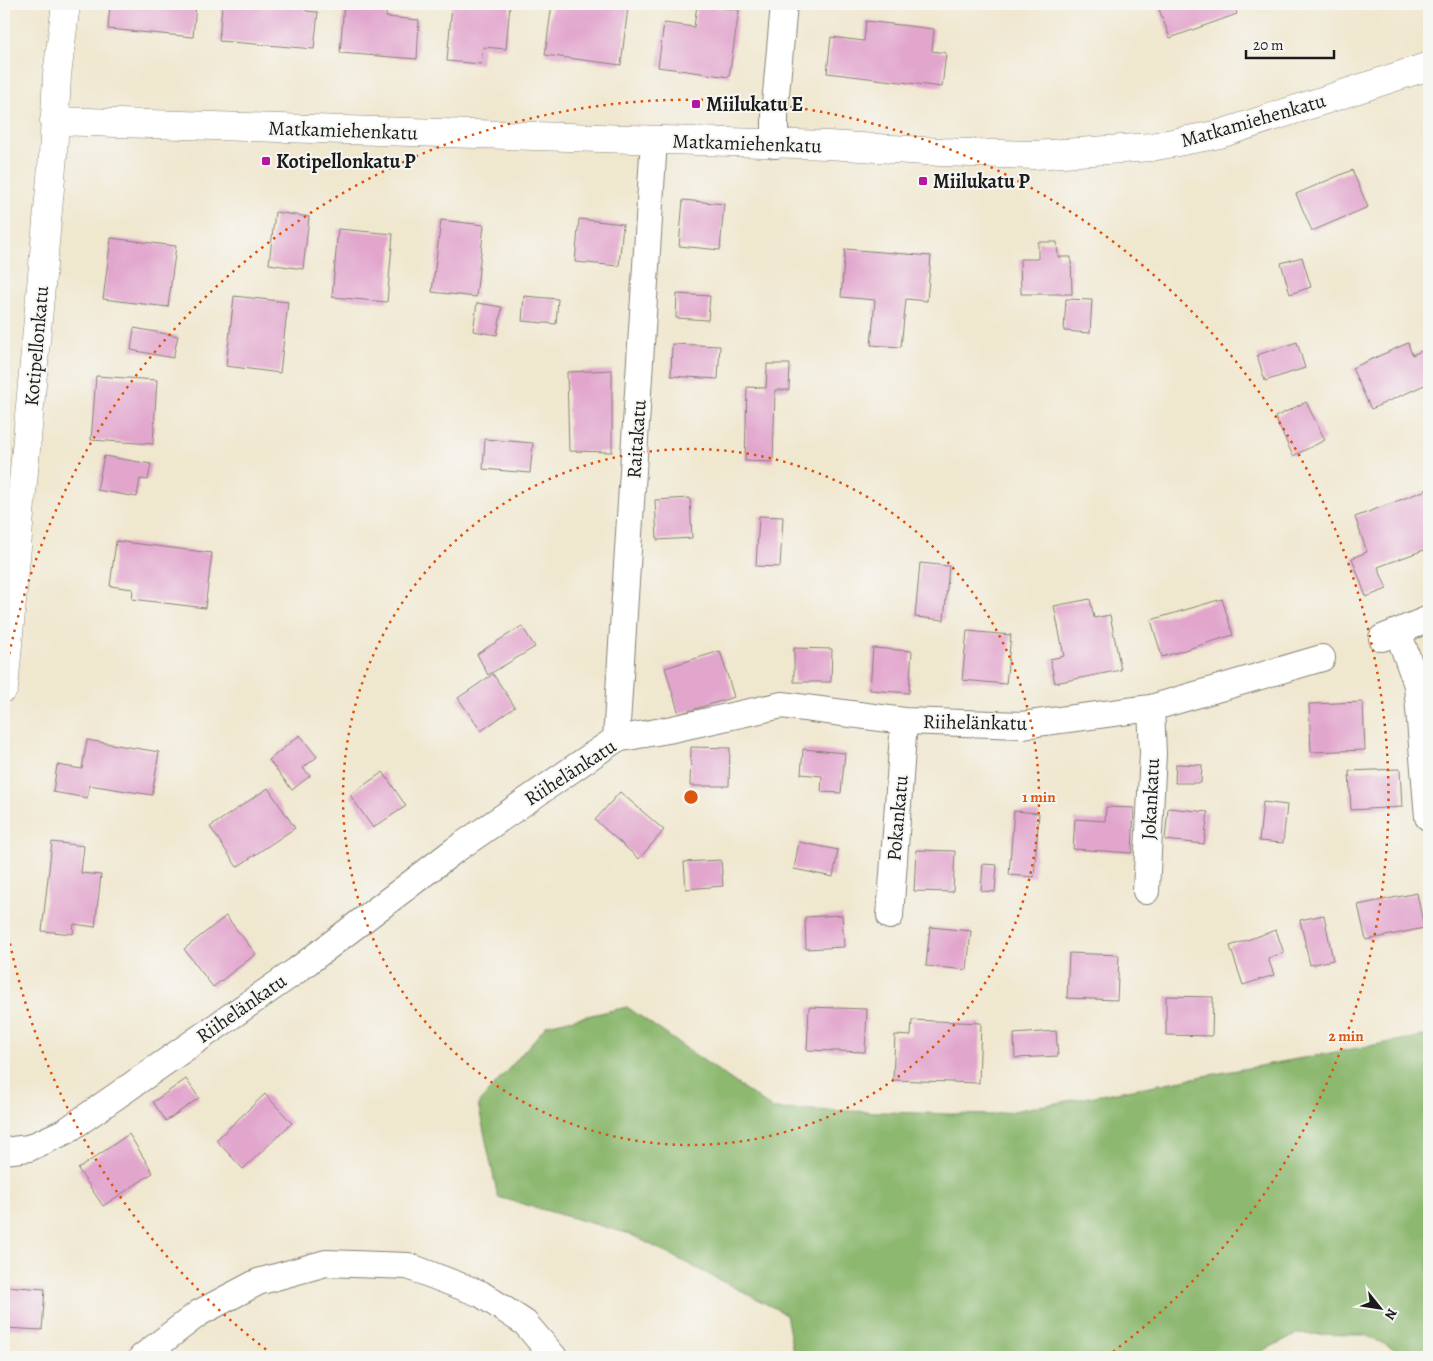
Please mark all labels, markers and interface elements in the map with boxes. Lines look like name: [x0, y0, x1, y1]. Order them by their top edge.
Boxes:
scale bar: [1246, 28, 1333, 60]
text: 20 m: [1253, 35, 1284, 55]
street label: Matkamiehenkatu: [1177, 87, 1329, 154]
place label: Miilukatu E: [706, 91, 803, 118]
marker: Miilukatu E: [690, 98, 702, 110]
street label: Matkamiehenkatu: [268, 114, 418, 147]
street label: Matkamiehenkatu: [672, 127, 822, 160]
place label: Kotipellonkatu P: [276, 148, 416, 175]
marker: Kotipellonkatu P: [260, 155, 272, 167]
place label: Miilukatu P: [933, 168, 1030, 195]
marker: Miilukatu P: [917, 175, 929, 187]
street label: Kotipellonkatu: [18, 285, 55, 407]
street label: Raitakatu: [620, 399, 653, 479]
street label: Riihelänkatu: [923, 708, 1028, 737]
street label: Riihelänkatu: [519, 733, 622, 812]
street label: Jokankatu: [1135, 757, 1166, 841]
street label: Pokankatu: [880, 774, 915, 862]
text: 1 min: [1022, 787, 1056, 807]
centre of rings: [682, 788, 700, 806]
street label: Riihelänkatu: [191, 967, 292, 1049]
text: 2 min: [1328, 1026, 1364, 1046]
north arrow: [1356, 1284, 1406, 1334]
text: N: [1380, 1305, 1402, 1323]

